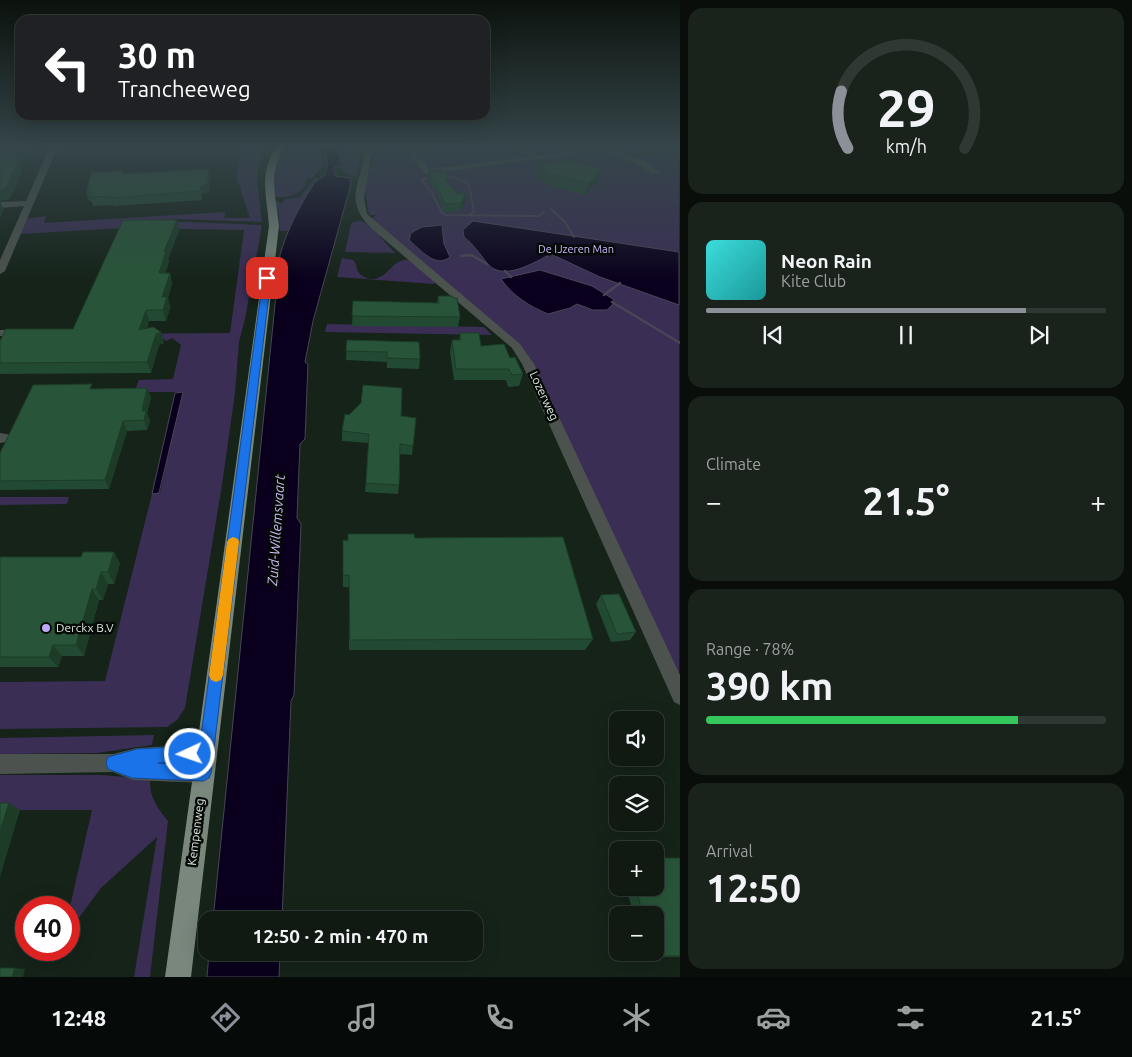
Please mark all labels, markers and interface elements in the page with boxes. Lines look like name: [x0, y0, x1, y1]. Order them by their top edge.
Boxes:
icon: left: [35, 35, 100, 100]
text: 30 m: [118, 35, 196, 75]
text: Trancheeweg: [118, 76, 251, 101]
text: 29: [877, 79, 935, 137]
text: km/h: [885, 136, 927, 156]
park label: De IJzeren Man: [538, 243, 614, 255]
text: Neon Rain: [781, 250, 872, 272]
pin: [246, 257, 288, 299]
icon: arrive: [253, 264, 281, 292]
text: Kite Club: [781, 272, 846, 290]
icon: previous: [759, 321, 787, 349]
icon: pause: [892, 321, 920, 349]
icon: next: [1025, 321, 1053, 349]
street label: Lozerweg: [527, 369, 561, 422]
text: Climate: [706, 455, 761, 473]
water label: Zuid-Willemsvaart: [264, 473, 288, 587]
text: 21.5°: [862, 480, 950, 522]
text: −: [706, 486, 722, 517]
text: +: [1090, 486, 1106, 517]
place label: Derckx B.V: [56, 621, 114, 634]
marker: Derckx B.V: [40, 622, 52, 634]
text: Range · 78%: [706, 640, 794, 658]
text: 390 km: [706, 665, 833, 707]
map controls: [609, 711, 664, 961]
button: sound: [609, 711, 664, 766]
position arrow: [163, 727, 215, 779]
button: layers: [609, 776, 664, 831]
street label: Kempenweg: [185, 798, 206, 866]
button: +: [609, 841, 664, 896]
text: Arrival: [706, 842, 753, 860]
text: 12:50: [706, 867, 801, 909]
speed limit sign: 40: [15, 896, 80, 961]
button: −: [609, 906, 664, 961]
text: 12:50 · 2 min · 470 m: [253, 925, 428, 947]
icon: directions: [208, 1000, 243, 1035]
icon: music: [345, 1000, 380, 1035]
icon: phone: [482, 1000, 517, 1035]
icon: climate: [619, 1000, 654, 1035]
icon: car: [756, 1000, 791, 1035]
icon: filters: [893, 1000, 928, 1035]
text: 12:48: [51, 1005, 106, 1030]
text: 21.5°: [1031, 1005, 1081, 1030]

